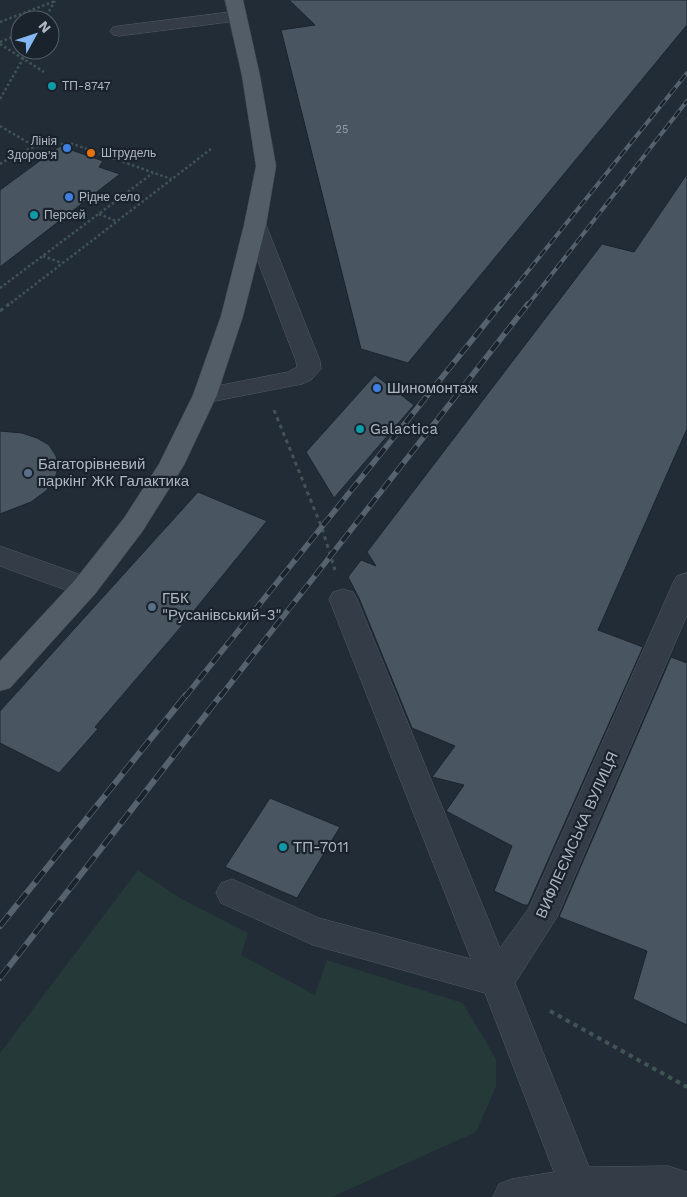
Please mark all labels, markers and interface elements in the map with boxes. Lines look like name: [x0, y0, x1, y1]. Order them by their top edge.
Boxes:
north arrow: [10, 10, 60, 60]
text: N: [35, 18, 54, 36]
place label: ТП-8747: [62, 79, 111, 93]
marker: ТП-8747: [46, 80, 58, 92]
house number: 25: [336, 123, 348, 136]
place label: Лінія Здоров'я: [7, 134, 57, 162]
marker: Лінія Здоров'я: [61, 142, 73, 154]
place label: Штрудель: [101, 146, 156, 160]
marker: Штрудель: [85, 147, 97, 159]
place label: Рідне село: [79, 190, 140, 204]
marker: Рідне село: [63, 191, 75, 203]
place label: Персей: [44, 208, 85, 222]
marker: Персей: [28, 209, 40, 221]
place label: Шиномонтаж: [387, 379, 478, 397]
marker: Шиномонтаж: [371, 382, 383, 394]
place label: Galactica: [370, 420, 439, 438]
marker: Galactica: [354, 423, 366, 435]
place label: Багаторівневий паркінг ЖК Галактика: [38, 455, 190, 490]
marker: Багаторівневий паркінг ЖК Галактика: [22, 467, 34, 479]
place label: ГБК "Русанівський-3": [162, 589, 282, 624]
marker: ГБК "Русанівський-3": [146, 601, 158, 613]
street label: ВИФЛЕЄМСЬКА ВУЛИЦЯ: [532, 749, 622, 921]
place label: ТП-7011: [293, 838, 349, 856]
marker: ТП-7011: [277, 841, 289, 853]

